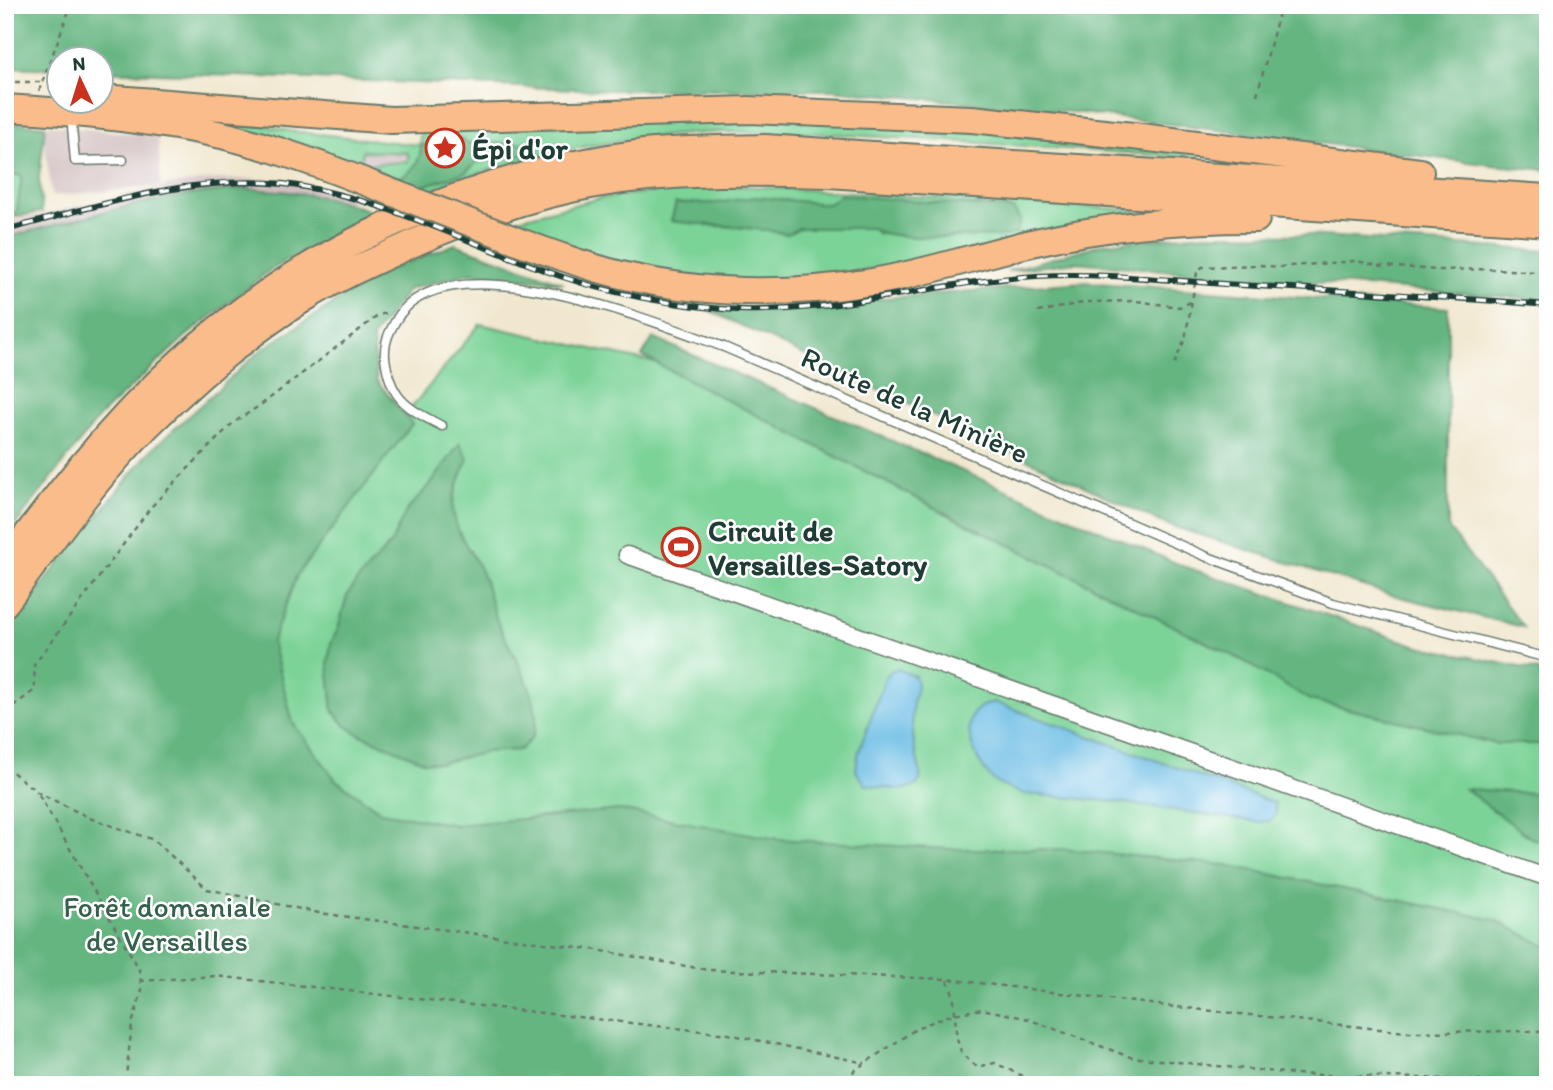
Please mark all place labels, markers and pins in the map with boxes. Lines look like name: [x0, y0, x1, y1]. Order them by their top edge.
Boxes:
place icon: Épi d'or: [424, 127, 466, 169]
place label: Épi d'or: [472, 130, 569, 167]
place label: Circuit de Versailles-Satory: [708, 512, 928, 583]
sports icon: Circuit de Versailles-Satory: [660, 526, 702, 568]

